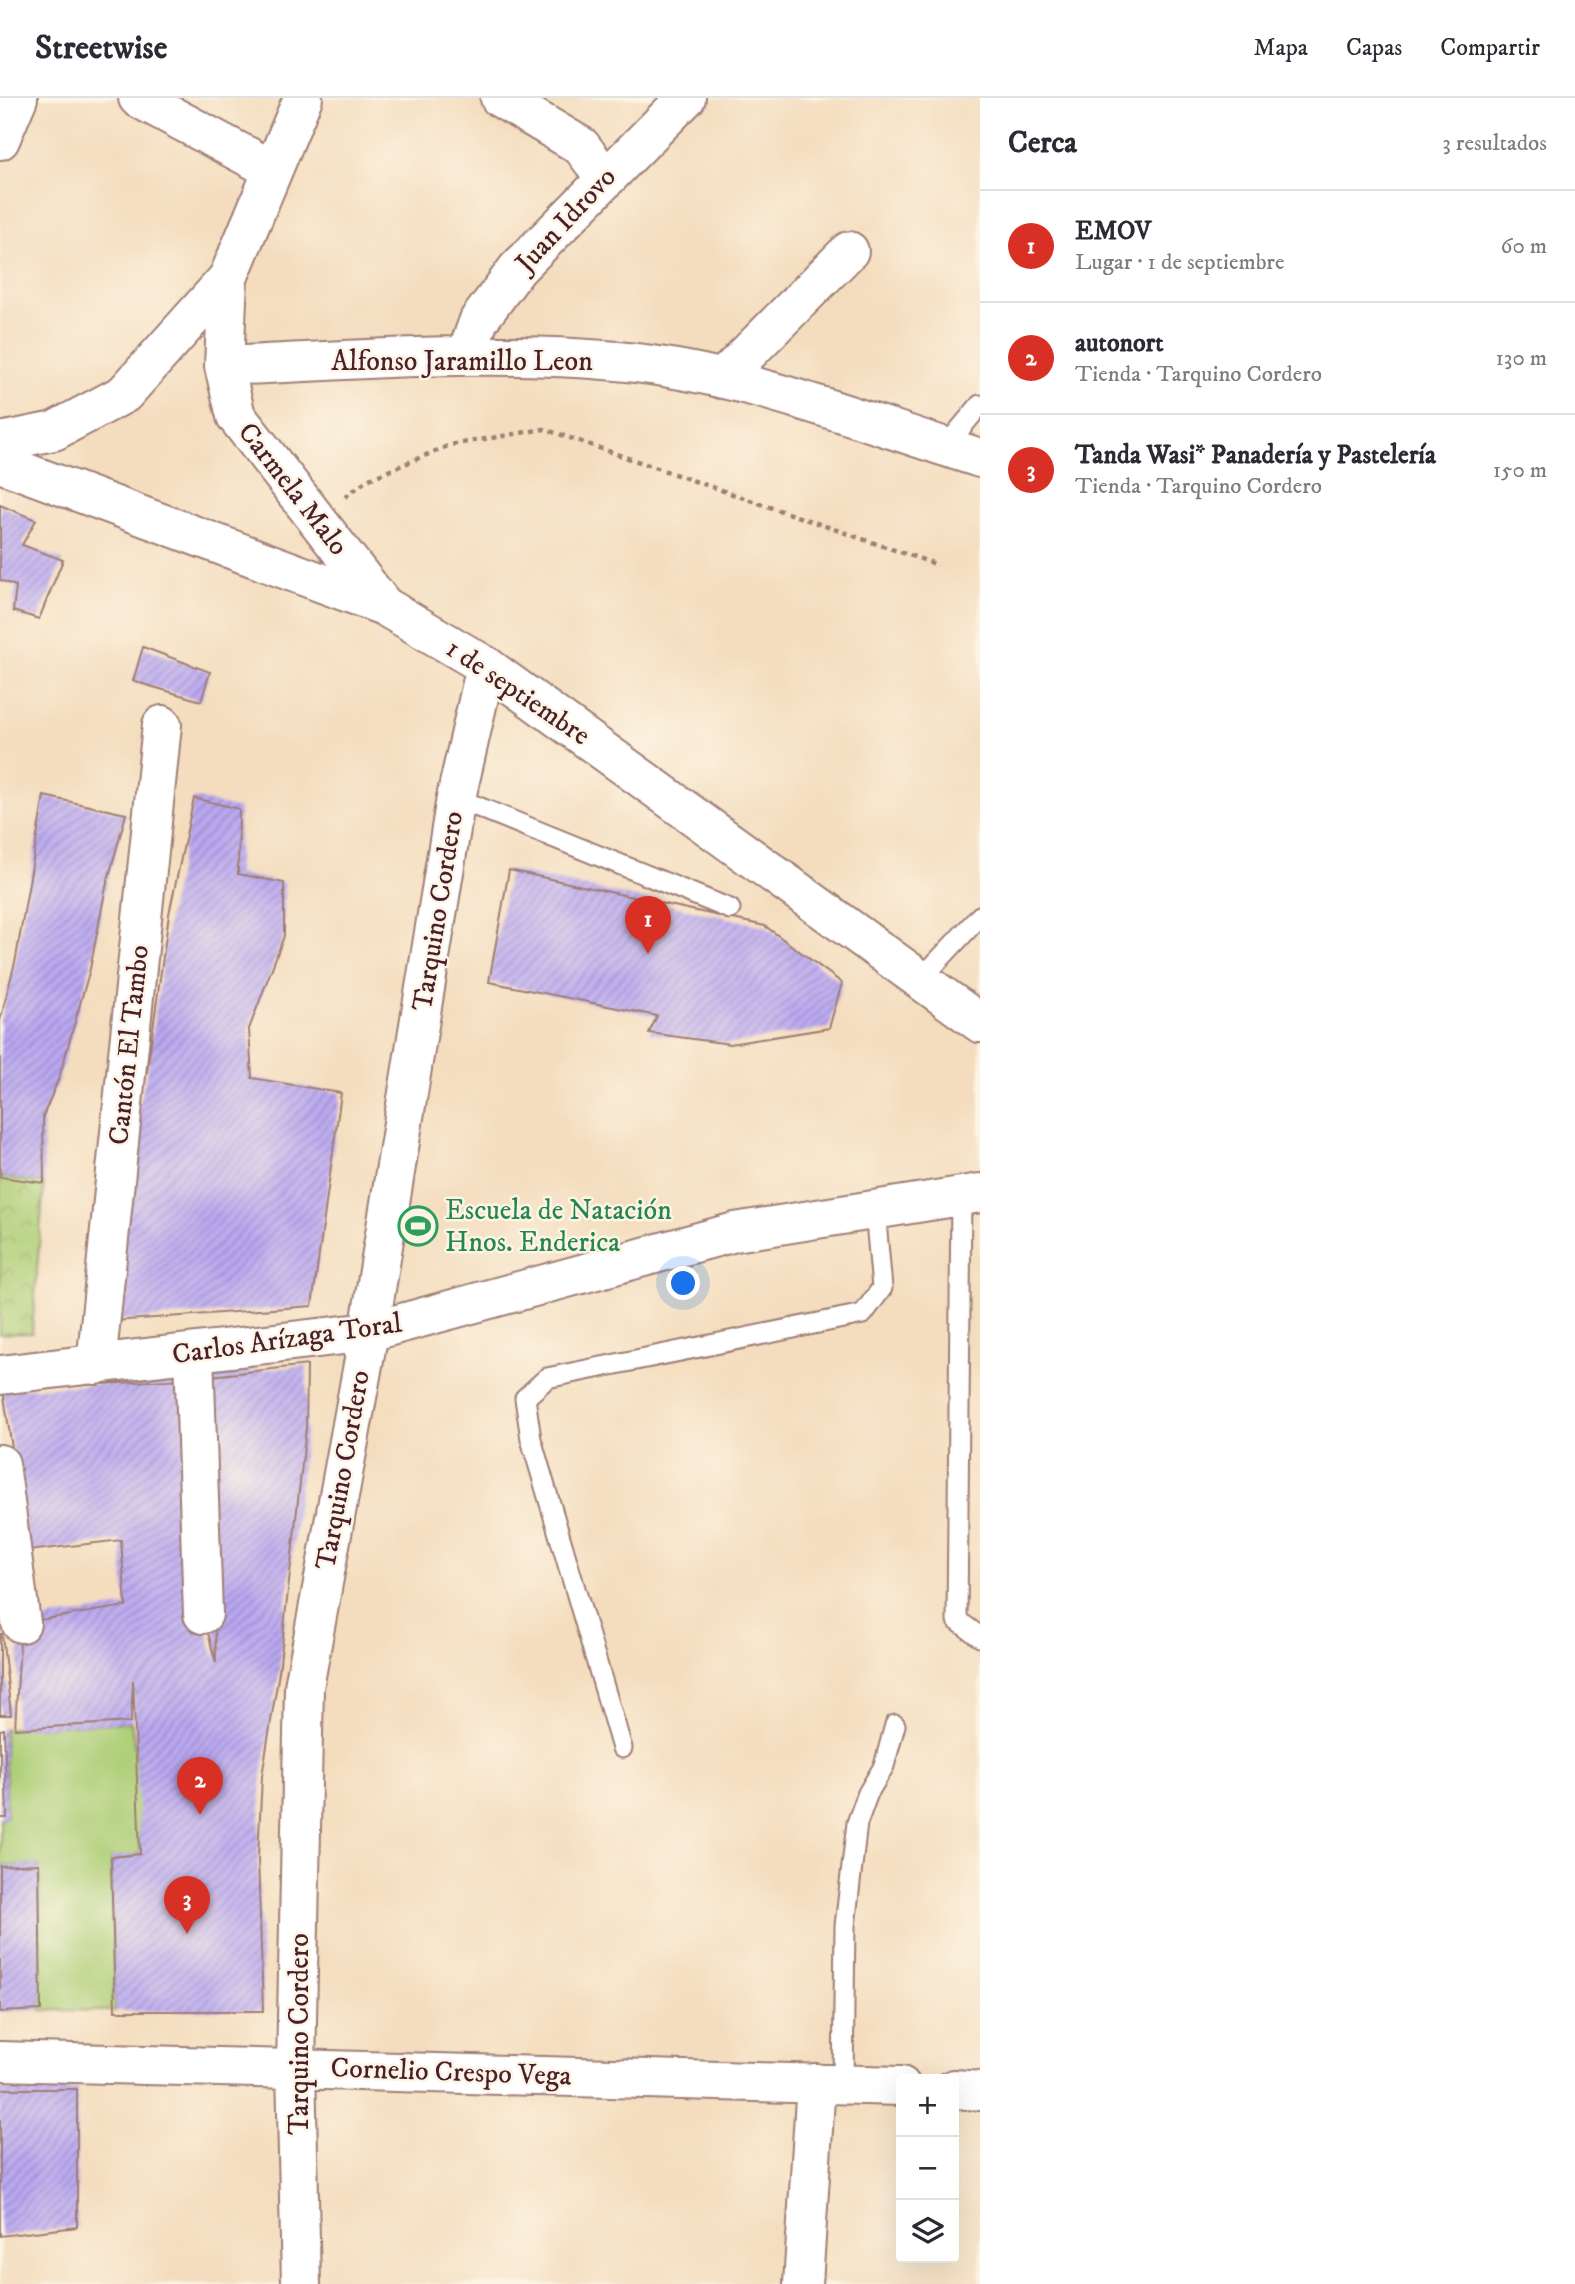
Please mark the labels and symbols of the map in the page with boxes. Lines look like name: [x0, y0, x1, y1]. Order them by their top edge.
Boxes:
street label: Juan Idrovo: [506, 160, 624, 282]
street label: Alfonso Jaramillo Leon: [331, 344, 593, 379]
street label: Carmela Malo: [230, 415, 356, 563]
street label: 1 de septiembre: [439, 631, 597, 753]
street label: Tarquino Cordero: [405, 809, 471, 1013]
pin: 1: [625, 896, 671, 954]
street label: Cantón El Tambo: [101, 943, 157, 1147]
place label: Escuela de Natación Hnos. Enderica: [445, 1193, 672, 1260]
sports icon: Escuela de Natación Hnos. Enderica: [397, 1205, 439, 1247]
your location: [666, 1266, 700, 1300]
street label: Carlos Arízaga Toral: [170, 1305, 405, 1372]
street label: Tarquino Cordero: [308, 1368, 378, 1572]
pin: 2: [177, 1757, 223, 1815]
pin: 3: [164, 1876, 210, 1934]
street label: Tarquino Cordero: [282, 1933, 317, 2135]
street label: Cornelio Crespo Vega: [330, 2050, 572, 2094]

